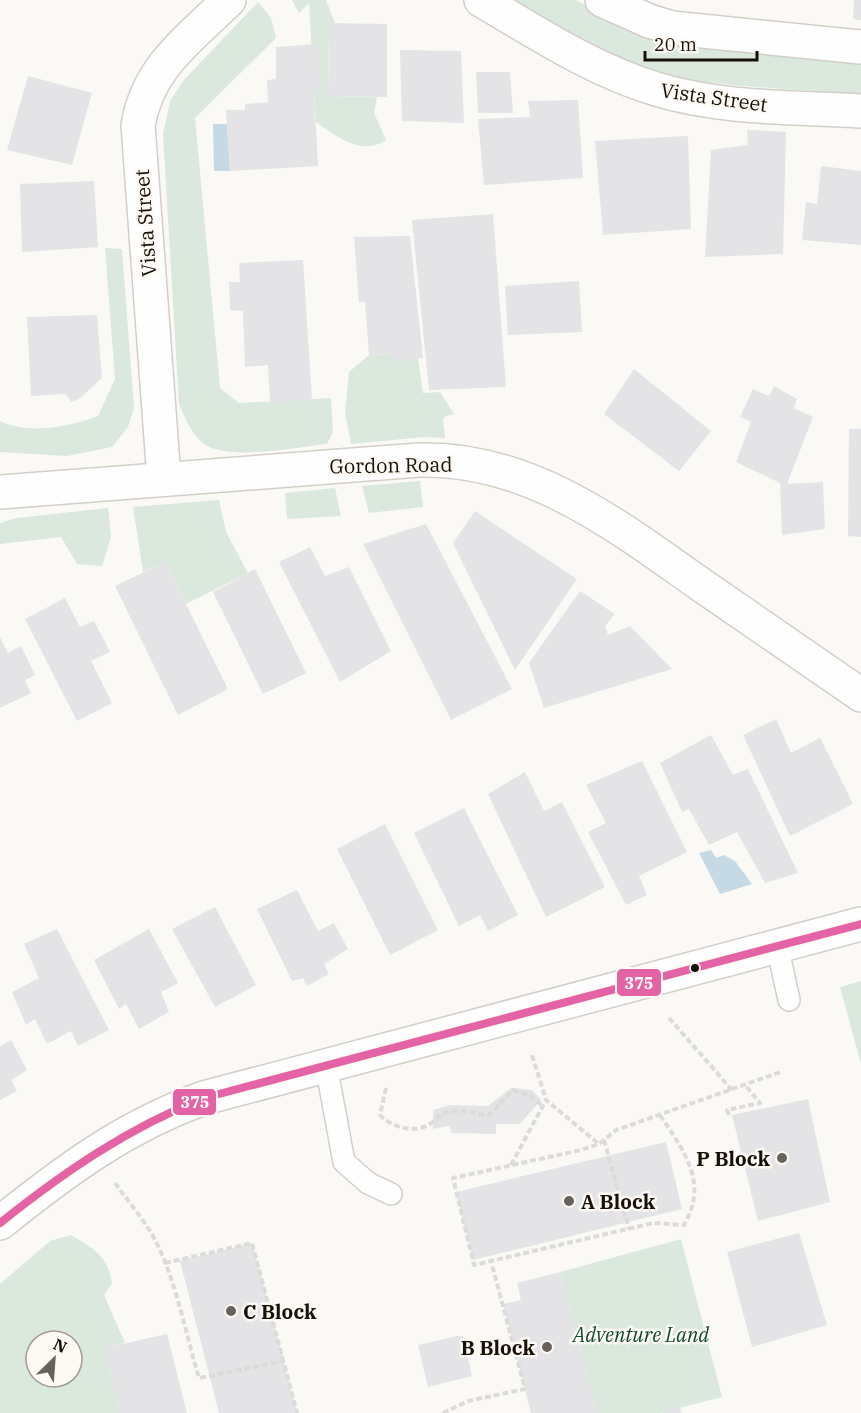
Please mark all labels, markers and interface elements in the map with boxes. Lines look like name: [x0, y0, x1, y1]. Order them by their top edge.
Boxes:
scale bar: [645, 24, 758, 62]
text: 20 m: [654, 33, 697, 56]
street label: Vista Street: [659, 76, 769, 118]
street label: Vista Street: [128, 168, 162, 278]
street label: Gordon Road: [329, 450, 453, 480]
unlabelled marker: [689, 962, 701, 974]
line badge: 375: [616, 968, 662, 997]
text: 375: [625, 973, 653, 993]
line badge: 375: [172, 1088, 217, 1116]
text: 375: [181, 1092, 209, 1112]
place label: P Block: [696, 1145, 771, 1172]
marker: P Block: [775, 1151, 789, 1165]
place label: A Block: [581, 1188, 656, 1215]
marker: A Block: [562, 1194, 576, 1208]
place label: C Block: [243, 1298, 317, 1325]
marker: C Block: [224, 1304, 238, 1318]
park label: Adventure Land: [571, 1321, 710, 1348]
north arrow: [24, 1329, 84, 1389]
text: N: [50, 1334, 70, 1357]
place label: B Block: [461, 1334, 536, 1361]
marker: B Block: [540, 1340, 554, 1354]

